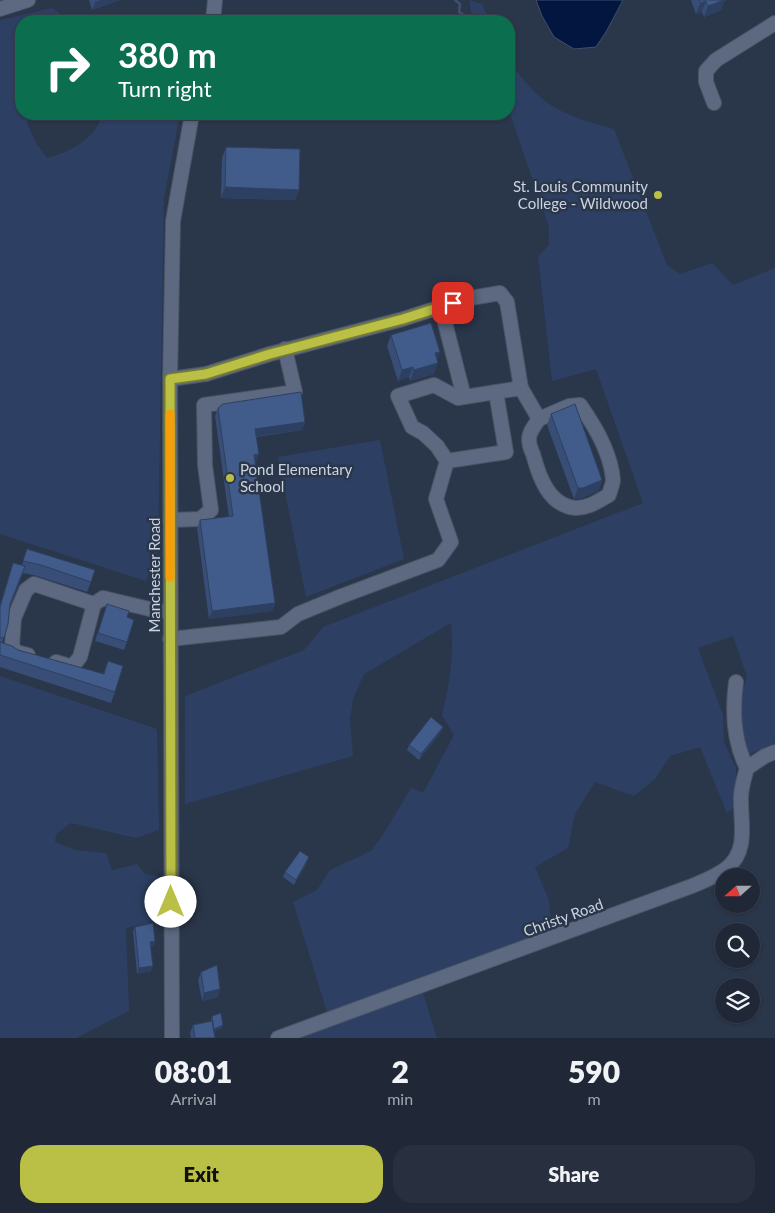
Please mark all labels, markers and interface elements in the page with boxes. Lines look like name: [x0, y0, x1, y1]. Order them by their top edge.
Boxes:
text: 380 m: [118, 33, 217, 75]
icon: right: [35, 35, 100, 100]
text: Turn right: [118, 75, 212, 102]
place label: St. Louis Community College - Wildwood: [513, 177, 648, 212]
marker: St. Louis Community College - Wildwood: [652, 189, 664, 201]
pin: [432, 282, 474, 324]
icon: arrive: [439, 289, 467, 317]
place label: Pond Elementary School: [240, 460, 353, 495]
marker: Pond Elementary School: [224, 472, 236, 484]
street label: Manchester Road: [145, 518, 163, 633]
north arrow: [715, 868, 760, 912]
map controls: [715, 868, 760, 1023]
position arrow: [144, 875, 196, 927]
street label: Christy Road: [521, 894, 605, 940]
button: search: [715, 923, 760, 968]
button: layers: [715, 978, 760, 1023]
text: 08:01: [155, 1053, 232, 1089]
text: 2: [391, 1053, 409, 1089]
text: 590: [568, 1053, 620, 1089]
text: Arrival: [171, 1089, 217, 1108]
text: min: [387, 1089, 413, 1108]
text: m: [587, 1089, 601, 1108]
button: Exit: [20, 1145, 383, 1203]
button: Share: [393, 1145, 755, 1203]

